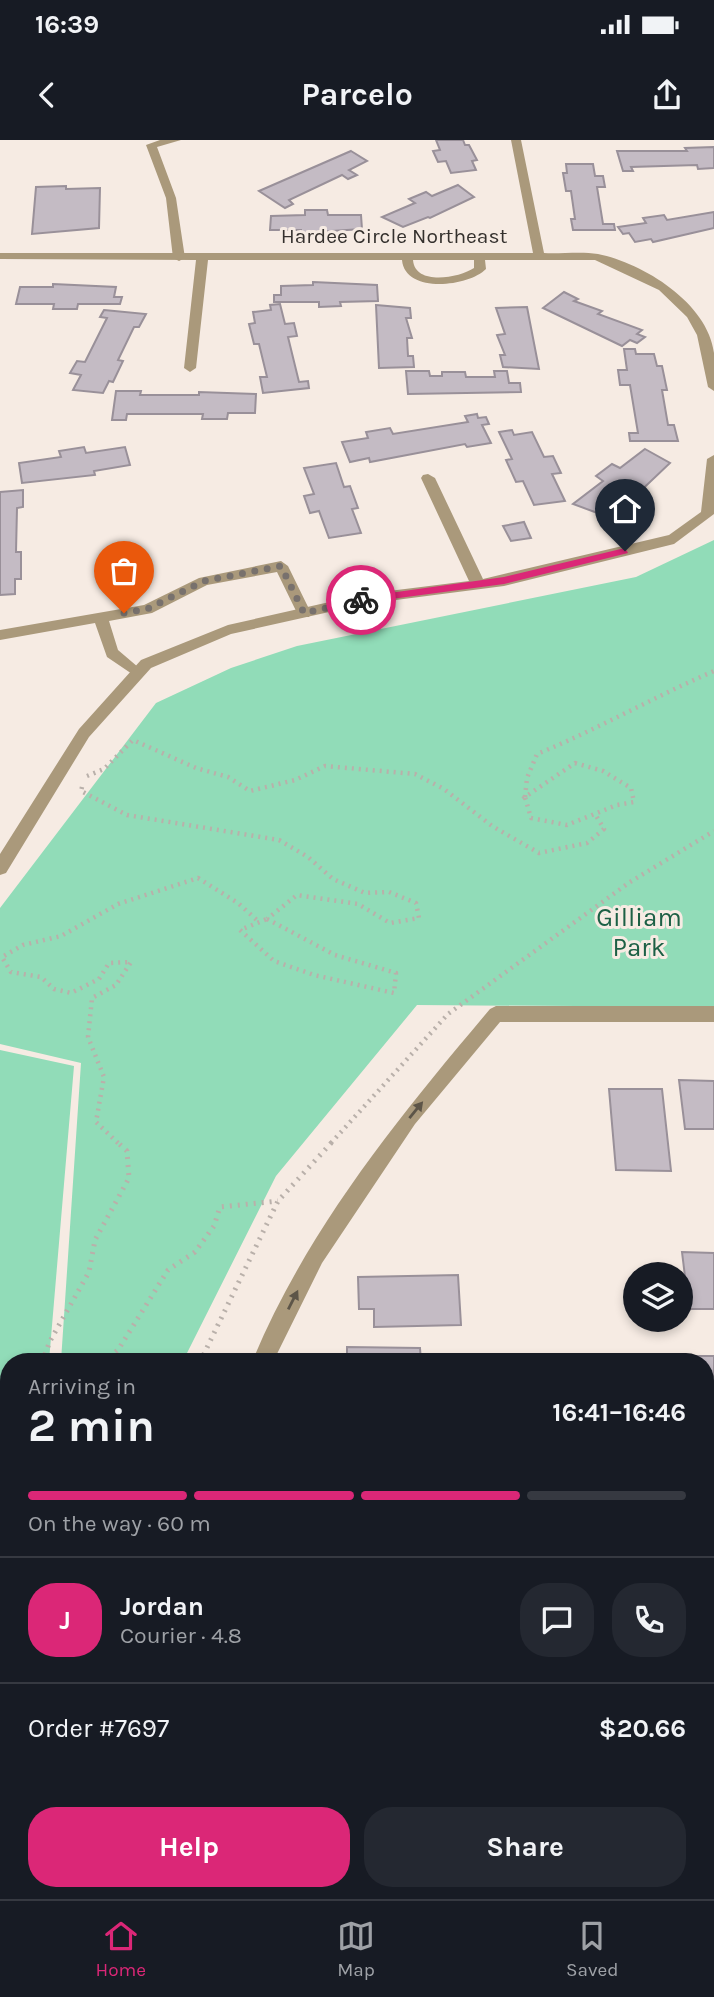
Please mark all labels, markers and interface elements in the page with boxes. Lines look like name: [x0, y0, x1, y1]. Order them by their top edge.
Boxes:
text: 16:39: [35, 9, 99, 40]
icon: back: [28, 76, 66, 114]
text: Parcelo: [301, 76, 413, 113]
icon: share: [648, 76, 686, 114]
street label: Hardee Circle Northeast: [281, 224, 507, 248]
pin: [595, 479, 655, 551]
icon: home: [606, 490, 644, 528]
pin: [94, 541, 154, 613]
icon: bag: [105, 552, 143, 590]
courier: [326, 565, 396, 635]
icon: bike: [342, 581, 380, 619]
park label: Gilliam Park: [596, 902, 682, 963]
one-way arrow: [408, 1101, 423, 1118]
map controls: [623, 1262, 693, 1332]
button: layers: [623, 1262, 693, 1332]
one-way arrow: [286, 1290, 298, 1310]
text: Arriving in: [28, 1373, 136, 1400]
text: 16:41–16:46: [552, 1397, 686, 1428]
text: 2 min: [28, 1399, 155, 1453]
text: On the way · 60 m: [28, 1510, 211, 1537]
button: chat: [520, 1583, 594, 1657]
button: phone: [612, 1583, 686, 1657]
text: Jordan: [120, 1591, 204, 1622]
text: J: [59, 1605, 71, 1636]
text: Courier · 4.8: [120, 1622, 242, 1649]
text: Order #7697: [28, 1713, 169, 1744]
text: $20.66: [599, 1713, 686, 1744]
button: Help: [28, 1807, 350, 1887]
button: Share: [364, 1807, 686, 1887]
tab: Home: [95, 1917, 146, 1981]
tab: Map: [337, 1917, 375, 1981]
tab: Saved: [566, 1917, 619, 1981]

